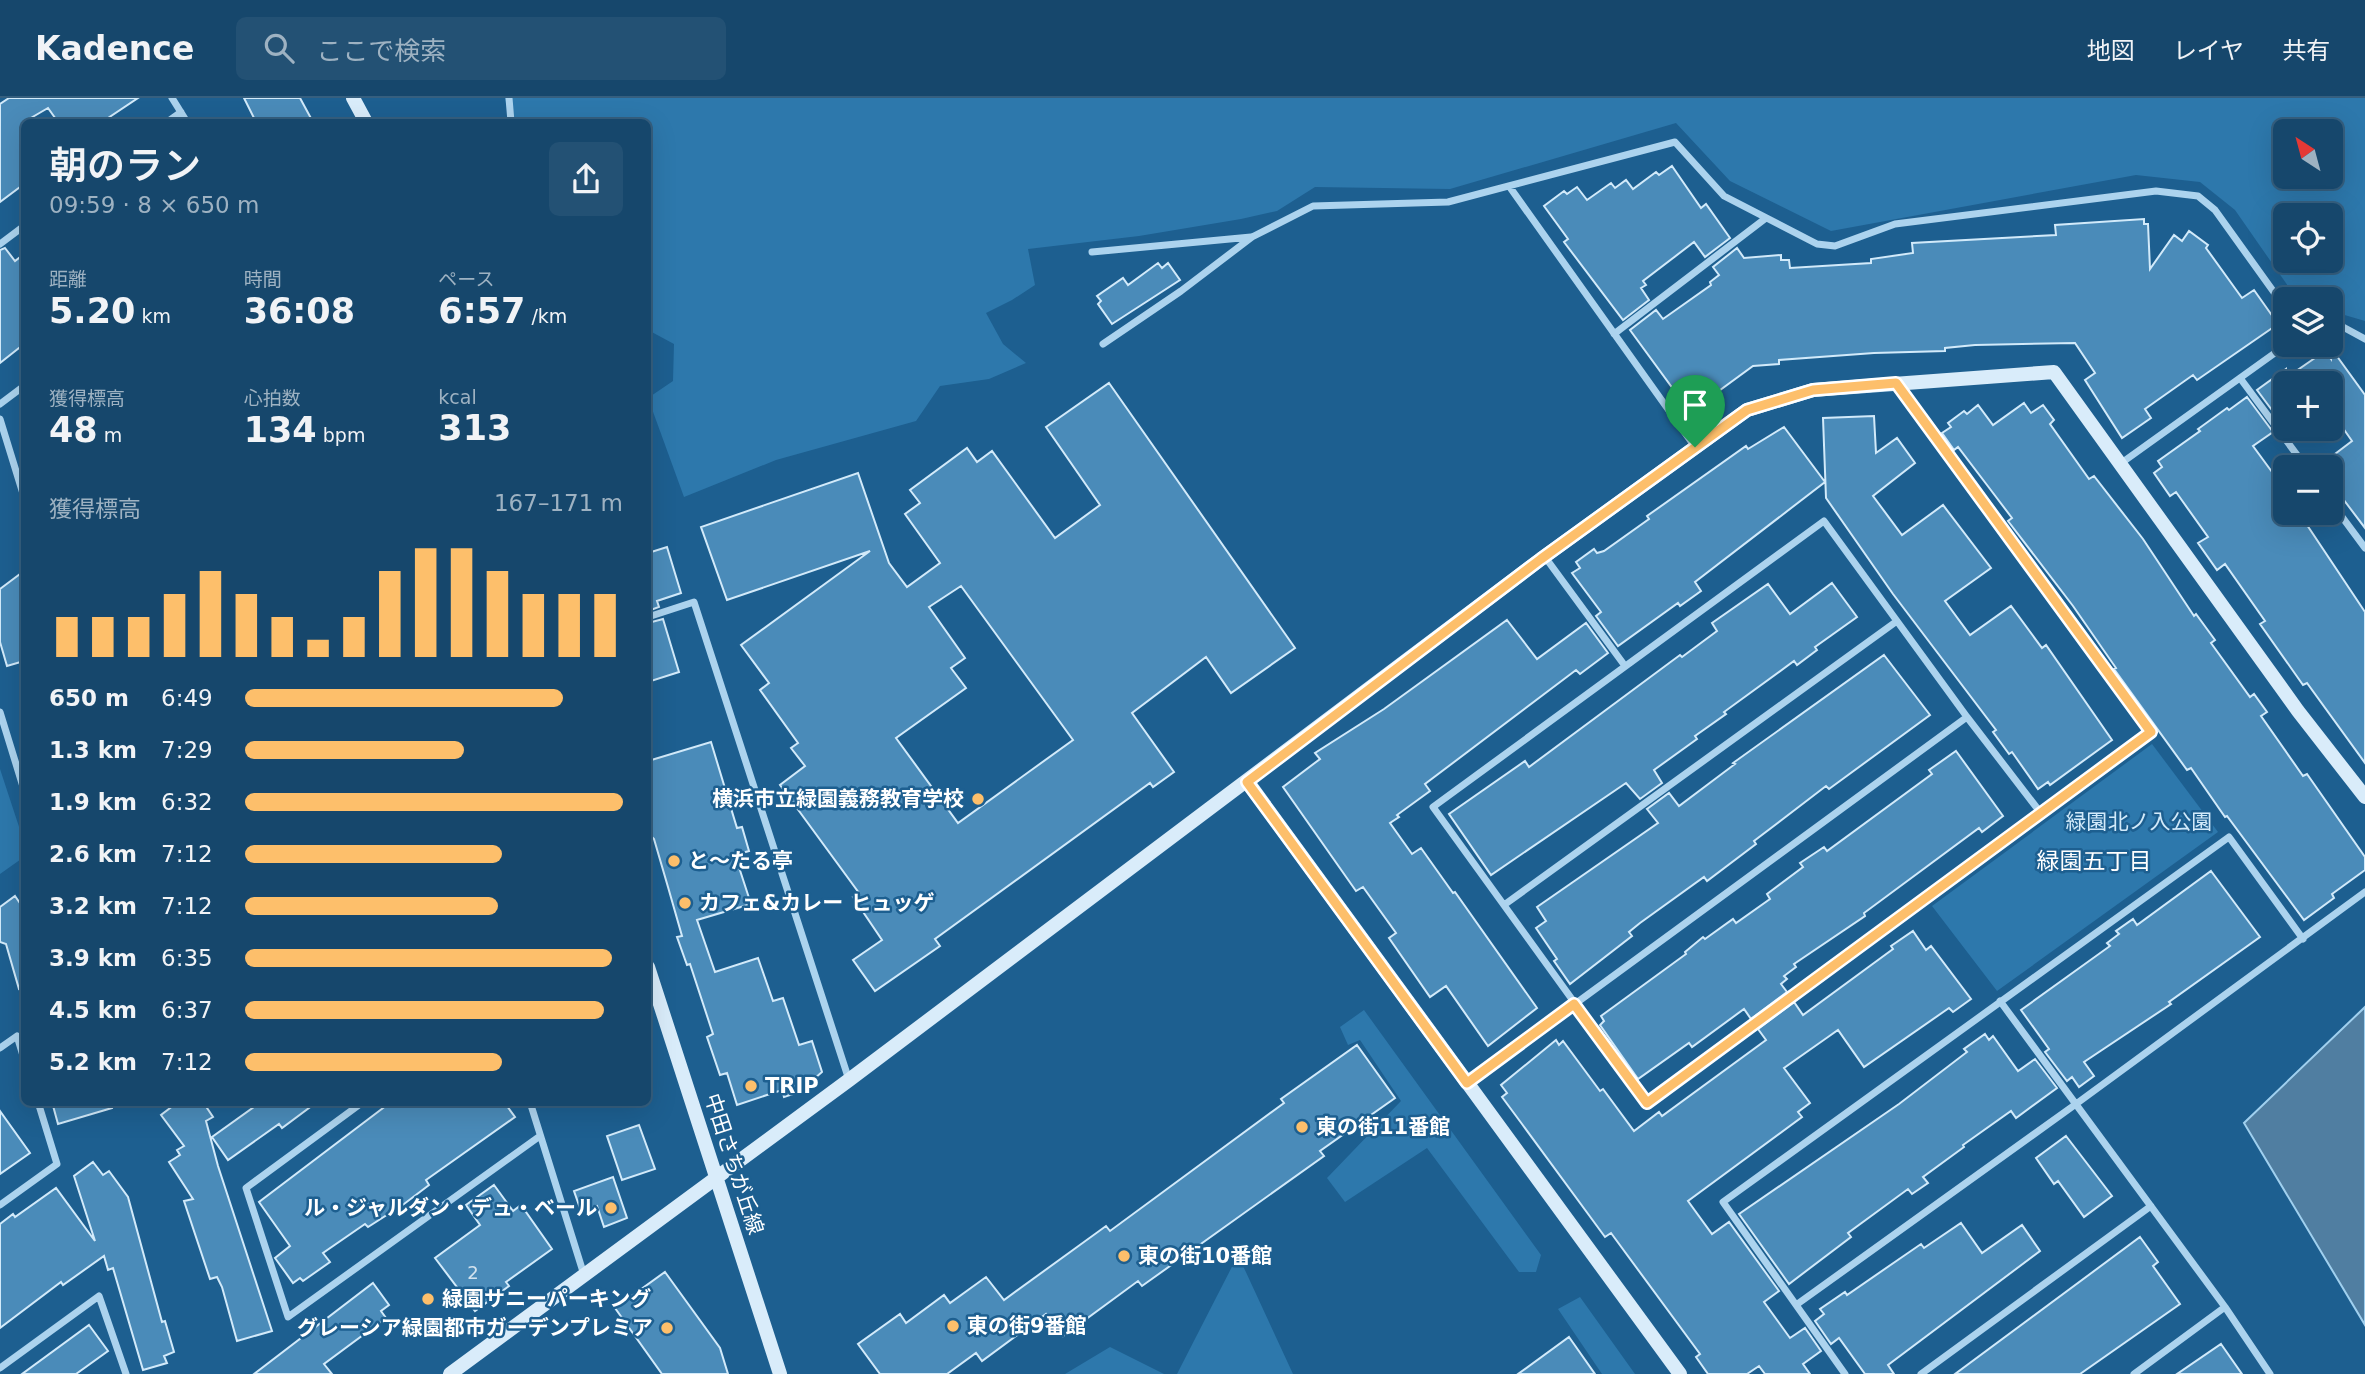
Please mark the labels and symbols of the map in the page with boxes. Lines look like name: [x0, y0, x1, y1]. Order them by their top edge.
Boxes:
north arrow: [2273, 119, 2343, 189]
pin: [1665, 375, 1725, 447]
place label: 横浜市立緑園義務教育学校: [712, 787, 964, 811]
marker: 横浜市立緑園義務教育学校: [970, 791, 986, 807]
park label: 緑園北ノ入公園: [2066, 810, 2213, 834]
district label: 緑園五丁目: [2037, 848, 2152, 874]
place label: と～たる亭: [688, 849, 793, 873]
marker: と～たる亭: [666, 853, 682, 869]
place label: カフェ&カレー ヒュッゲ: [699, 891, 935, 915]
marker: カフェ&カレー ヒュッゲ: [677, 895, 693, 911]
place label: TRIP: [765, 1074, 819, 1098]
marker: TRIP: [743, 1078, 759, 1094]
street label: 中田さちが丘線: [700, 1090, 768, 1238]
place label: 東の街11番館: [1316, 1115, 1450, 1139]
marker: 東の街11番館: [1294, 1119, 1310, 1135]
place label: ル・ジャルダン・デュ・ベール: [304, 1196, 597, 1220]
marker: ル・ジャルダン・デュ・ベール: [603, 1200, 619, 1216]
place label: 東の街10番館: [1138, 1244, 1272, 1268]
marker: 東の街10番館: [1116, 1248, 1132, 1264]
house number: 2: [467, 1262, 479, 1283]
place label: 緑園サニーパーキング: [442, 1287, 651, 1311]
marker: 緑園サニーパーキング: [420, 1291, 436, 1307]
place label: 東の街9番館: [967, 1314, 1087, 1338]
place label: グレーシア緑園都市ガーデンプレミア: [297, 1316, 653, 1340]
marker: 東の街9番館: [945, 1318, 961, 1334]
marker: グレーシア緑園都市ガーデンプレミア: [659, 1320, 675, 1336]

